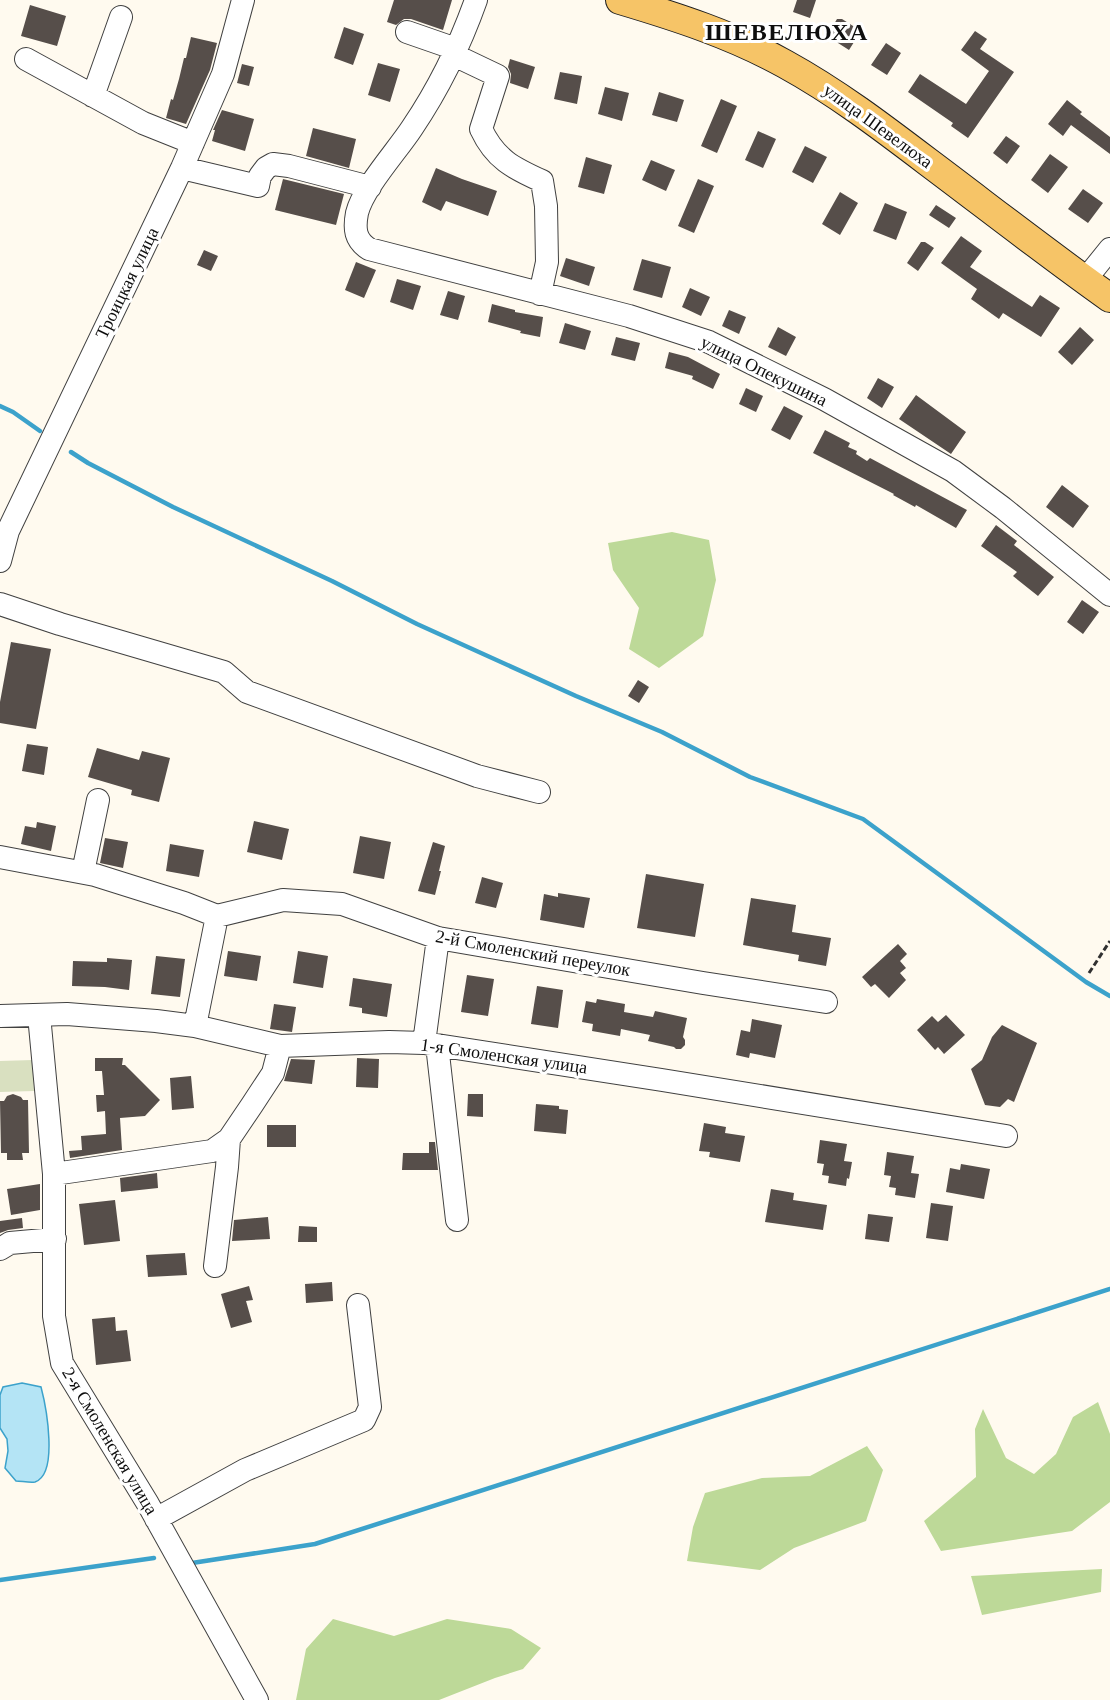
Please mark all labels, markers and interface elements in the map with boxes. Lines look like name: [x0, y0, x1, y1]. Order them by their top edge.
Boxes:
district label: ШЕВЕЛЮХА: [705, 19, 869, 45]
street label: улица Шевелюха: [820, 80, 936, 172]
street label: Троицкая улица: [91, 224, 163, 342]
street label: улица Опекушина: [698, 332, 830, 410]
street label: 2-й Смоленский переулок: [434, 926, 632, 980]
street label: 1-я Смоленская улица: [419, 1034, 589, 1078]
street label: 2-я Смоленская улица: [58, 1364, 162, 1518]

